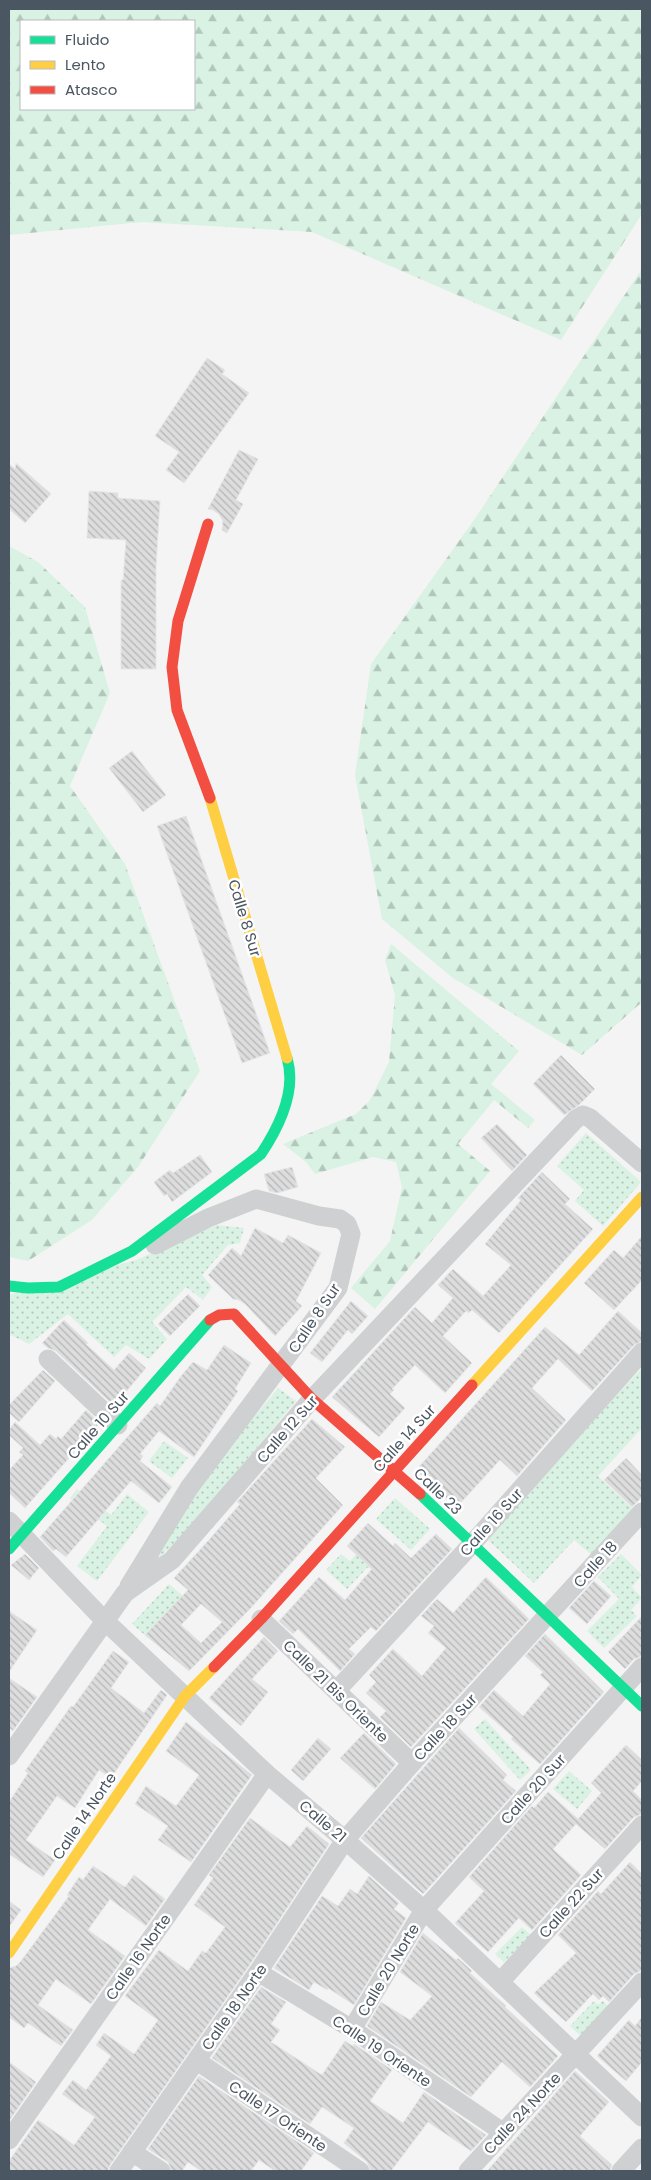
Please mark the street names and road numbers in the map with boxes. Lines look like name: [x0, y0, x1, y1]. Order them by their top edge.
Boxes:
street label: Calle 8 Sur: [223, 877, 267, 960]
street label: Calle 8 Sur: [283, 1279, 345, 1357]
street label: Calle 10 Sur: [62, 1386, 134, 1464]
street label: Calle 12 Sur: [252, 1390, 323, 1468]
street label: Calle 14 Sur: [368, 1399, 440, 1476]
street label: Calle 23: [409, 1463, 467, 1519]
street label: Calle 16 Sur: [455, 1483, 527, 1561]
street label: Calle 18: [568, 1536, 622, 1592]
street label: Calle 21 Bis Oriente: [279, 1635, 393, 1747]
street label: Calle 18 Sur: [408, 1689, 482, 1765]
street label: Calle 20 Sur: [496, 1749, 571, 1829]
street label: Calle 14 Norte: [47, 1768, 121, 1864]
street label: Calle 21: [295, 1795, 351, 1847]
street label: Calle 22 Sur: [534, 1863, 608, 1943]
street label: Calle 16 Norte: [100, 1910, 176, 2004]
street label: Calle 20 Norte: [352, 1920, 424, 2020]
street label: Calle 18 Norte: [196, 1960, 272, 2054]
street label: Calle 19 Oriente: [328, 2010, 436, 2092]
street label: Calle 24 Norte: [479, 2067, 565, 2159]
street label: Calle 17 Oriente: [225, 2075, 331, 2157]

